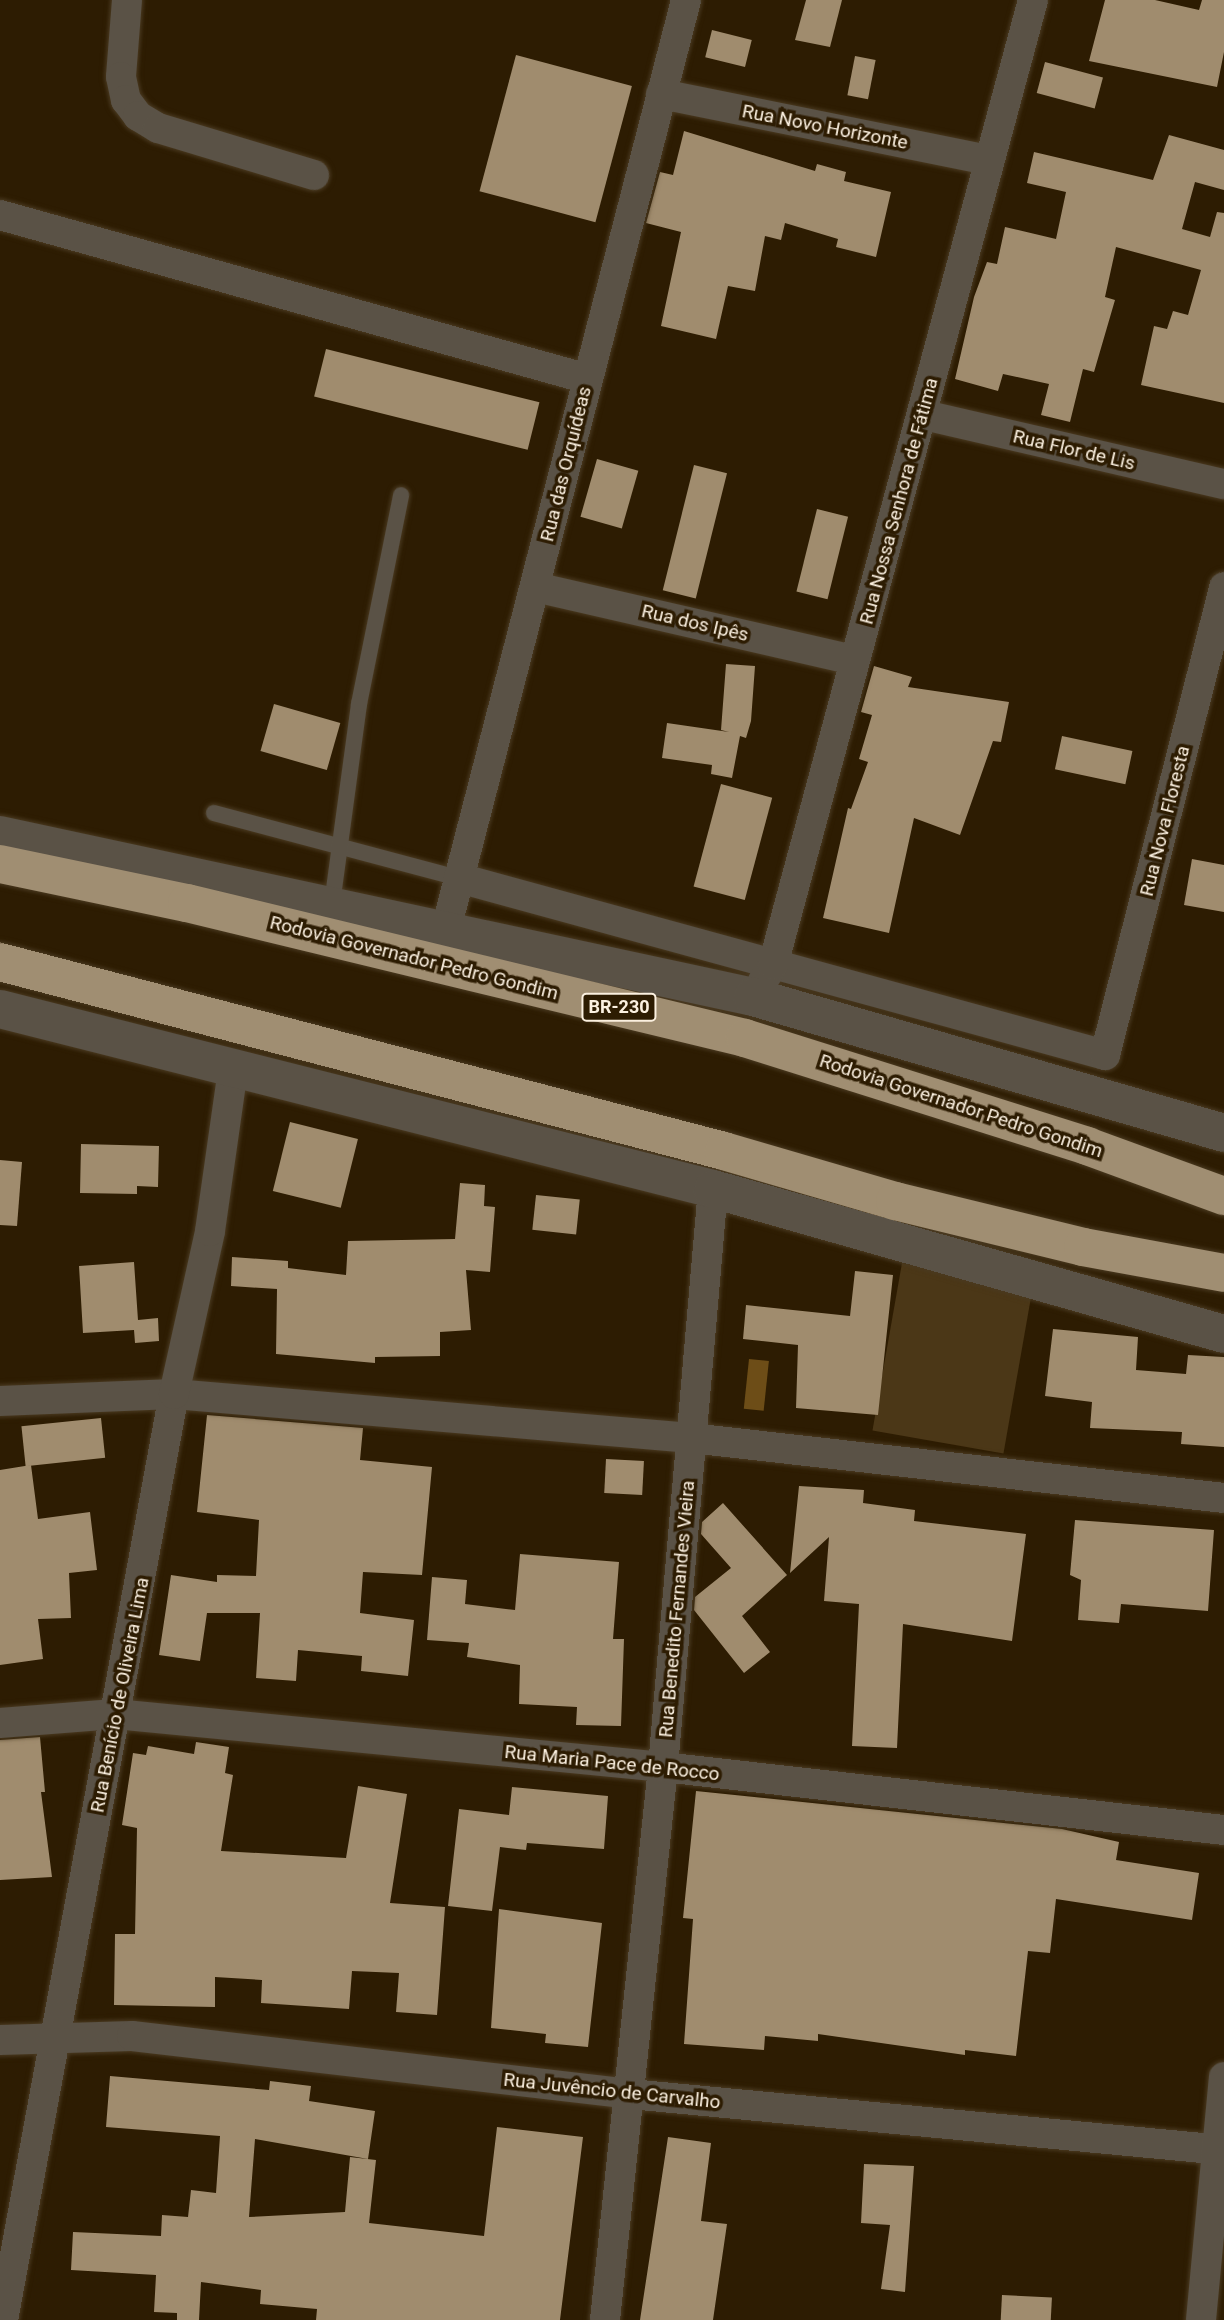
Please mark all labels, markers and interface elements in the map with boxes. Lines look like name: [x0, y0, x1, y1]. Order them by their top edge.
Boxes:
street label: Rua Novo Horizonte: [740, 100, 910, 154]
street label: Rua Nossa Senhora de Fátima: [855, 375, 943, 627]
street label: Rua das Orquídeas: [536, 384, 596, 544]
street label: Rua Flor de Lis: [1011, 425, 1137, 475]
street label: Rua dos Ipês: [639, 600, 751, 646]
street label: Rua Nova Floresta: [1135, 743, 1195, 899]
street label: Rodovia Governador Pedro Gondim: [267, 911, 561, 1005]
road number: BR-230: [580, 992, 658, 1022]
street label: Rodovia Governador Pedro Gondim: [817, 1049, 1105, 1163]
street label: Rua Benedito Fernandes Vieira: [654, 1480, 700, 1738]
street label: Rua Benício de Oliveira Lima: [86, 1576, 154, 1814]
street label: Rua Maria Pace de Rocco: [503, 1740, 721, 1786]
street label: Rua Juvêncio de Carvalho: [502, 2068, 722, 2114]

